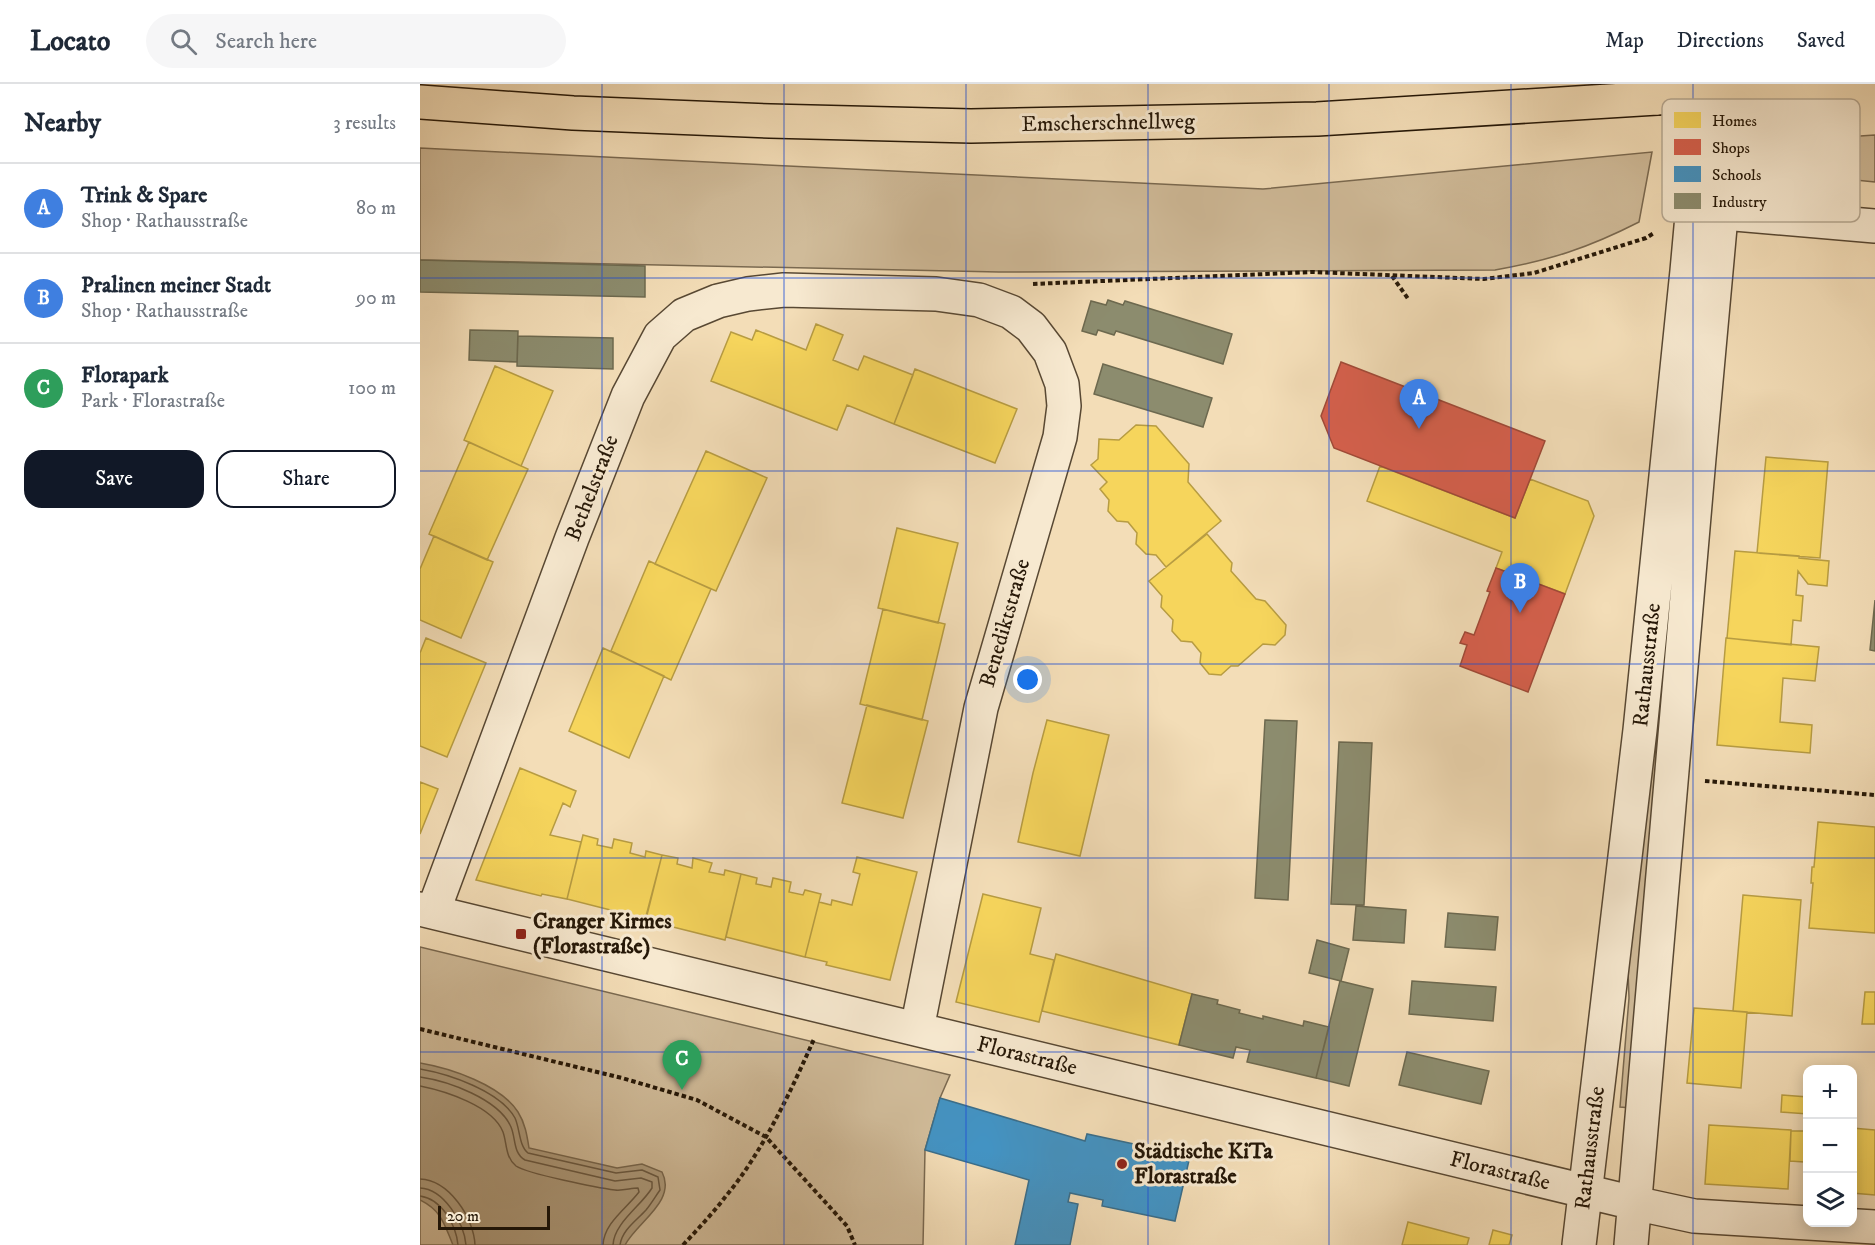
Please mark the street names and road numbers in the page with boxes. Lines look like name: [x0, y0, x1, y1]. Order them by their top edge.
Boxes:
street label: Emscherschnellweg: [1021, 108, 1195, 138]
street label: Bethelstraße: [559, 431, 625, 545]
street label: Benediktstraße: [974, 556, 1036, 690]
street label: Rathausstraße: [1627, 602, 1667, 728]
street label: Florastraße: [974, 1031, 1080, 1081]
street label: Rathausstraße: [1569, 1085, 1611, 1211]
street label: Florastraße: [1447, 1146, 1553, 1196]

